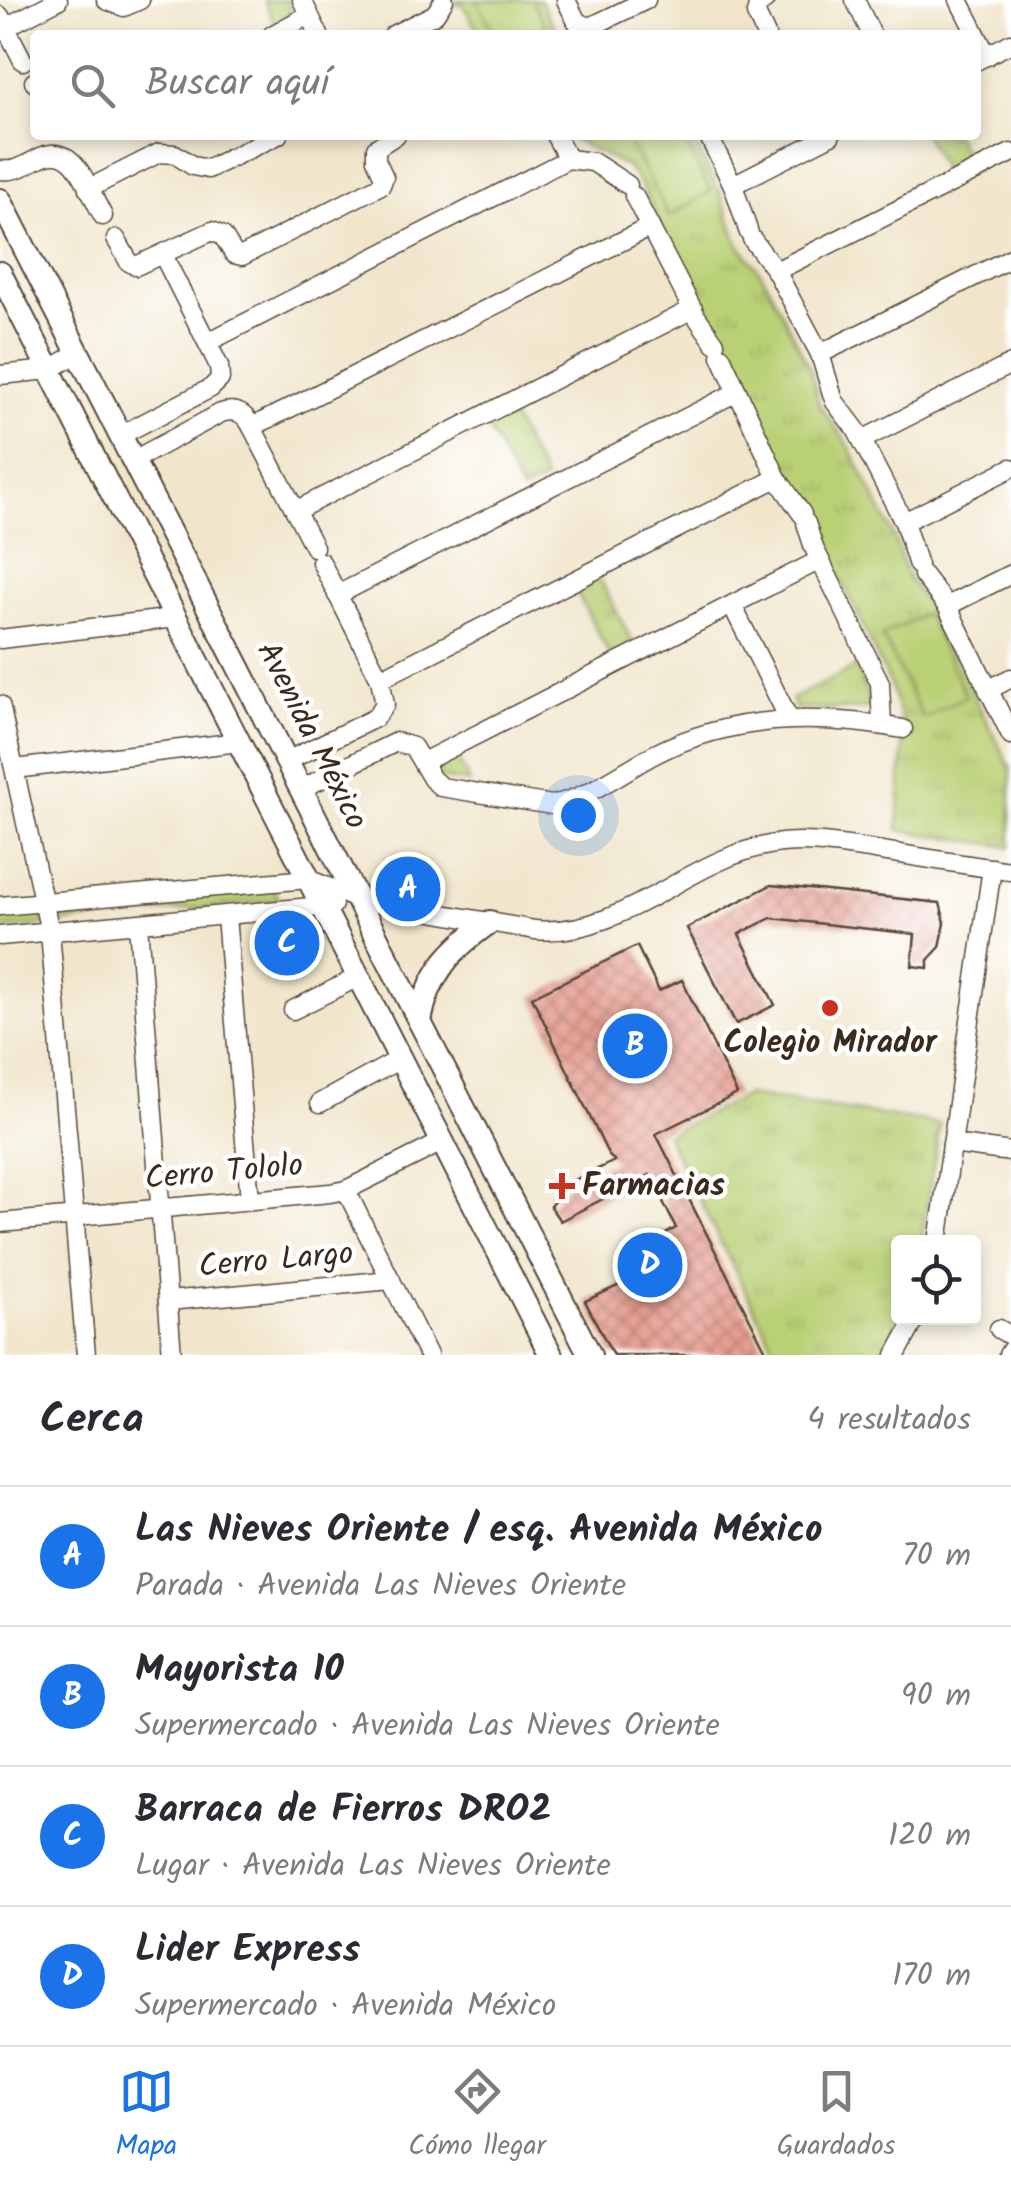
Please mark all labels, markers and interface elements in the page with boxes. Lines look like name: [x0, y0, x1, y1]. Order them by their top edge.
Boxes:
search box: [30, 30, 981, 140]
text: Buscar aquí: [145, 55, 329, 115]
icon: search: [65, 58, 120, 113]
street label: Avenida México: [242, 633, 380, 839]
your location: [553, 790, 604, 841]
pin: A: [376, 852, 440, 926]
pin: C: [254, 906, 320, 980]
marker: Colegio Mirador: [819, 997, 841, 1019]
pin: B: [602, 1008, 668, 1084]
place label: Colegio Mirador: [724, 1018, 938, 1069]
street label: Cerro Tololo: [143, 1141, 305, 1205]
place label: Farmacias: [582, 1161, 725, 1212]
marker: Farmacias: [551, 1175, 573, 1197]
pin: D: [618, 1228, 682, 1302]
street label: Cerro Largo: [197, 1229, 355, 1293]
map controls: [891, 1235, 981, 1325]
button: locate: [891, 1235, 981, 1325]
text: Cerca: [40, 1387, 144, 1454]
text: 4 resultados: [807, 1395, 971, 1446]
text: Las Nieves Oriente / esq. Avenida México: [135, 1501, 823, 1561]
text: A: [62, 1531, 83, 1582]
text: 70 m: [902, 1531, 971, 1582]
text: Parada · Avenida Las Nieves Oriente: [135, 1561, 626, 1612]
text: Mayorista 10: [135, 1641, 344, 1701]
text: B: [63, 1671, 82, 1722]
text: 90 m: [901, 1671, 971, 1722]
text: Supermercado · Avenida Las Nieves Oriente: [135, 1701, 720, 1752]
text: Barraca de Fierros DRO2: [135, 1781, 551, 1841]
text: C: [63, 1811, 82, 1862]
text: 120 m: [888, 1811, 971, 1862]
text: Lugar · Avenida Las Nieves Oriente: [135, 1841, 611, 1892]
text: Lider Express: [135, 1921, 360, 1981]
text: D: [62, 1951, 83, 2002]
text: 170 m: [892, 1951, 971, 2002]
text: Supermercado · Avenida México: [135, 1981, 556, 2032]
tab: Mapa: [115, 2064, 177, 2169]
tab: Cómo llegar: [408, 2064, 546, 2169]
tab: Guardados: [777, 2064, 896, 2169]

